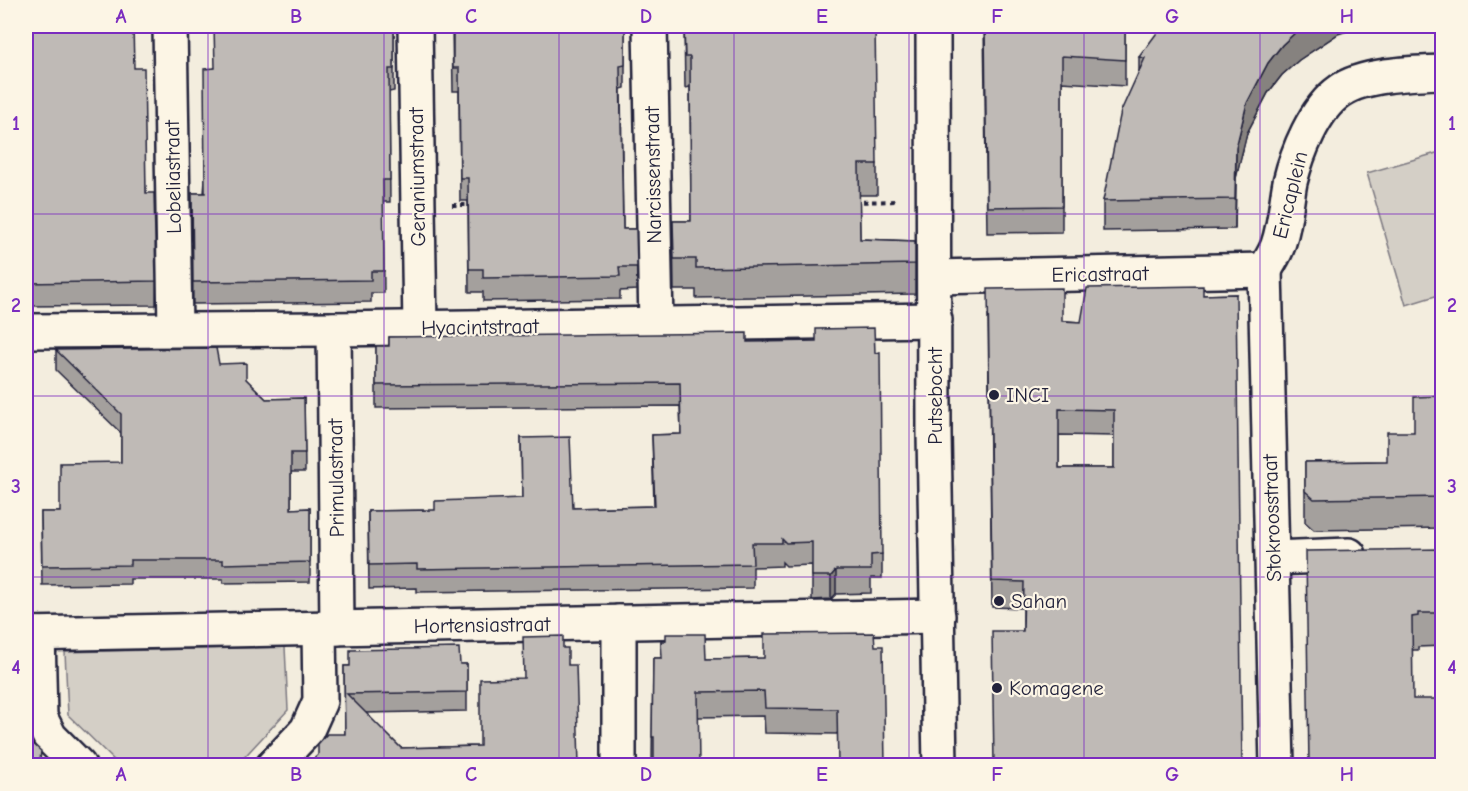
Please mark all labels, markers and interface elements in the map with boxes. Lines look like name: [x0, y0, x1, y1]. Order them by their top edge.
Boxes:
text: A: [115, 5, 127, 28]
text: B: [290, 5, 302, 28]
text: C: [465, 5, 477, 28]
text: D: [640, 5, 652, 28]
text: E: [816, 5, 828, 28]
text: F: [991, 5, 1003, 28]
text: G: [1165, 5, 1179, 28]
text: H: [1340, 5, 1354, 28]
street label: Narcissenstraat: [640, 105, 666, 244]
street label: Geraniumstraat: [404, 106, 430, 247]
text: 1: [12, 112, 20, 135]
text: 1: [1448, 112, 1456, 135]
street label: Lobeliastraat: [160, 119, 186, 234]
street label: Ericaplein: [1268, 149, 1312, 241]
street label: Ericastraat: [1051, 261, 1150, 287]
text: 2: [11, 294, 21, 317]
text: 2: [1447, 294, 1457, 317]
street label: Hyacintstraat: [421, 314, 540, 340]
street label: Putsebocht: [923, 346, 947, 445]
place label: INCI: [1006, 383, 1049, 407]
marker: INCI: [987, 388, 1001, 402]
street label: Primulastraat: [323, 417, 349, 538]
street label: Stokroosstraat: [1258, 453, 1286, 582]
text: 3: [11, 475, 21, 498]
text: 3: [1447, 475, 1457, 498]
place label: Sahan: [1011, 589, 1067, 613]
marker: Sahan: [992, 594, 1006, 608]
street label: Hortensiastraat: [413, 612, 552, 638]
text: 4: [11, 656, 21, 679]
text: 4: [1447, 656, 1457, 679]
place label: Komagene: [1009, 676, 1104, 700]
marker: Komagene: [990, 681, 1004, 695]
text: A: [115, 763, 127, 786]
text: B: [290, 763, 302, 786]
text: C: [465, 763, 477, 786]
text: D: [640, 763, 652, 786]
text: E: [816, 763, 828, 786]
text: F: [991, 763, 1003, 786]
text: G: [1165, 763, 1179, 786]
text: H: [1340, 763, 1354, 786]

